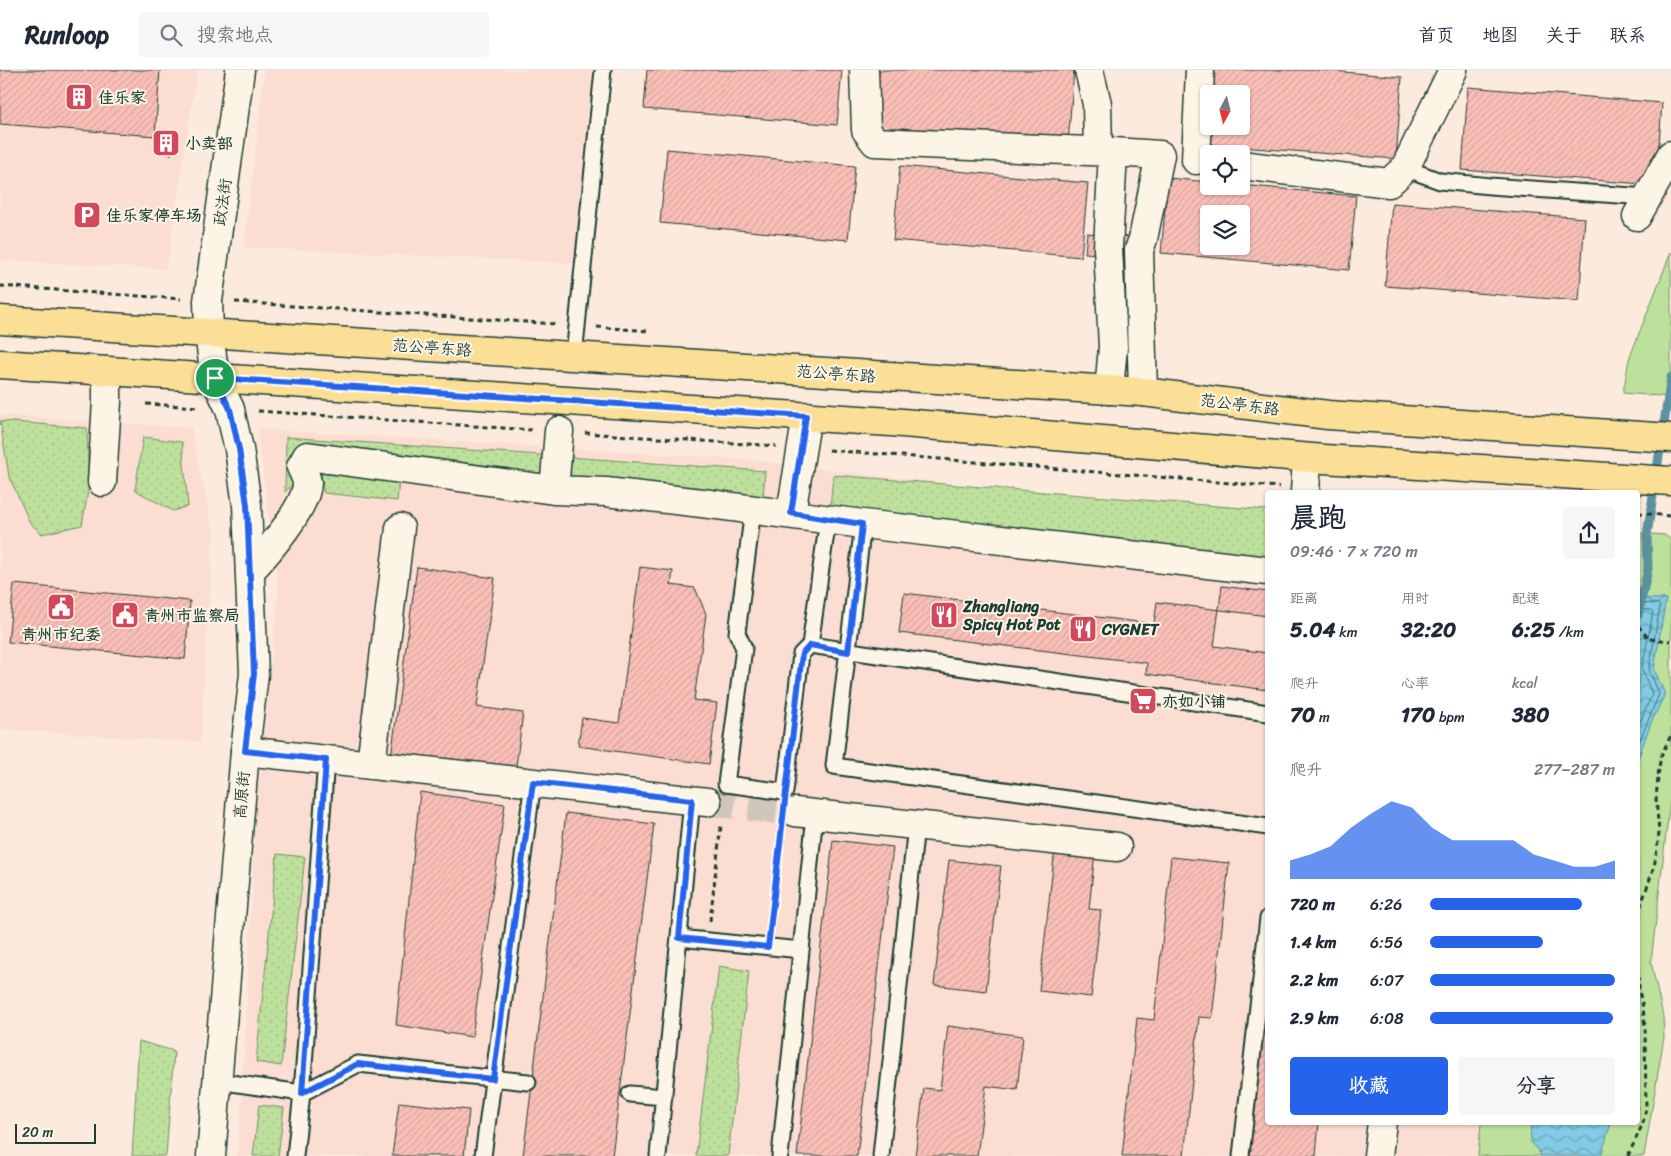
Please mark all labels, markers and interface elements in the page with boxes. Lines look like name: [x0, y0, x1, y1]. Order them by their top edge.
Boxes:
search box: [139, 12, 489, 57]
text: Runloop: [25, 14, 109, 56]
text: 搜索地点: [197, 18, 273, 51]
text: 首页: [1418, 19, 1454, 51]
text: 地图: [1482, 19, 1518, 51]
text: 关于: [1546, 19, 1582, 51]
text: 联系: [1610, 19, 1646, 51]
icon: search: [157, 21, 185, 49]
building icon: 佳乐家: [64, 82, 94, 112]
place label: 佳乐家: [98, 83, 146, 112]
north arrow: [1200, 85, 1250, 135]
map controls: [1200, 85, 1250, 255]
building icon: 小卖部: [151, 128, 181, 158]
place label: 小卖部: [185, 129, 233, 158]
button: locate: [1200, 145, 1250, 195]
street label: 政法街: [205, 176, 240, 228]
parking icon: 佳乐家停车场: [72, 200, 102, 230]
place label: 佳乐家停车场: [106, 201, 202, 230]
button: layers: [1200, 205, 1250, 255]
street label: 范公亭东路: [391, 330, 473, 365]
street label: 范公亭东路: [795, 356, 877, 391]
pin: [194, 357, 236, 399]
icon: arrive: [201, 364, 229, 392]
street label: 范公亭东路: [1198, 385, 1281, 424]
text: 晨跑: [1290, 493, 1346, 542]
button: share: [1563, 507, 1615, 559]
text: 09:46 · 7 × 720 m: [1290, 537, 1418, 566]
text: 距离: [1290, 586, 1318, 611]
text: 用时: [1401, 586, 1429, 611]
text: 配速: [1512, 586, 1540, 611]
public building icon: 青州市纪委: [46, 592, 76, 622]
place label: Zhangliang Spicy Hot Pot: [962, 592, 1061, 639]
public building icon: 青州市监察局: [110, 600, 140, 630]
restaurant icon: Zhangliang Spicy Hot Pot: [929, 600, 959, 630]
place label: 青州市监察局: [144, 601, 240, 630]
text: 5.04: [1290, 611, 1336, 649]
text: 32:20: [1401, 611, 1456, 649]
text: 6:25: [1512, 611, 1555, 649]
restaurant icon: CYGNET: [1068, 614, 1098, 644]
place label: CYGNET: [1101, 615, 1160, 644]
place label: 青州市纪委: [21, 620, 101, 649]
text: km: [1336, 620, 1357, 645]
text: /km: [1555, 620, 1584, 645]
text: 爬升: [1290, 671, 1318, 696]
text: 心率: [1401, 671, 1429, 696]
text: kcal: [1512, 671, 1537, 696]
supermarket icon: 亦如小铺: [1128, 686, 1158, 716]
place label: 亦如小铺: [1162, 687, 1226, 716]
text: 70: [1290, 696, 1315, 734]
text: 170: [1401, 696, 1435, 734]
text: 380: [1512, 696, 1549, 734]
text: m: [1315, 705, 1330, 730]
text: bpm: [1435, 705, 1465, 730]
text: 爬升: [1290, 755, 1322, 784]
text: 277–287 m: [1534, 755, 1615, 784]
street label: 高原街: [225, 770, 258, 820]
text: 720 m: [1290, 890, 1335, 919]
text: 6:26: [1370, 890, 1402, 919]
text: 1.4 km: [1290, 928, 1337, 957]
text: 6:56: [1370, 928, 1403, 957]
text: 2.2 km: [1290, 966, 1338, 995]
text: 6:07: [1370, 966, 1403, 995]
text: 2.9 km: [1290, 1004, 1339, 1033]
text: 6:08: [1370, 1004, 1404, 1033]
button: 收藏: [1290, 1057, 1448, 1115]
button: 分享: [1458, 1057, 1615, 1115]
text: 20 m: [22, 1120, 53, 1145]
scale bar: [15, 1121, 96, 1144]

